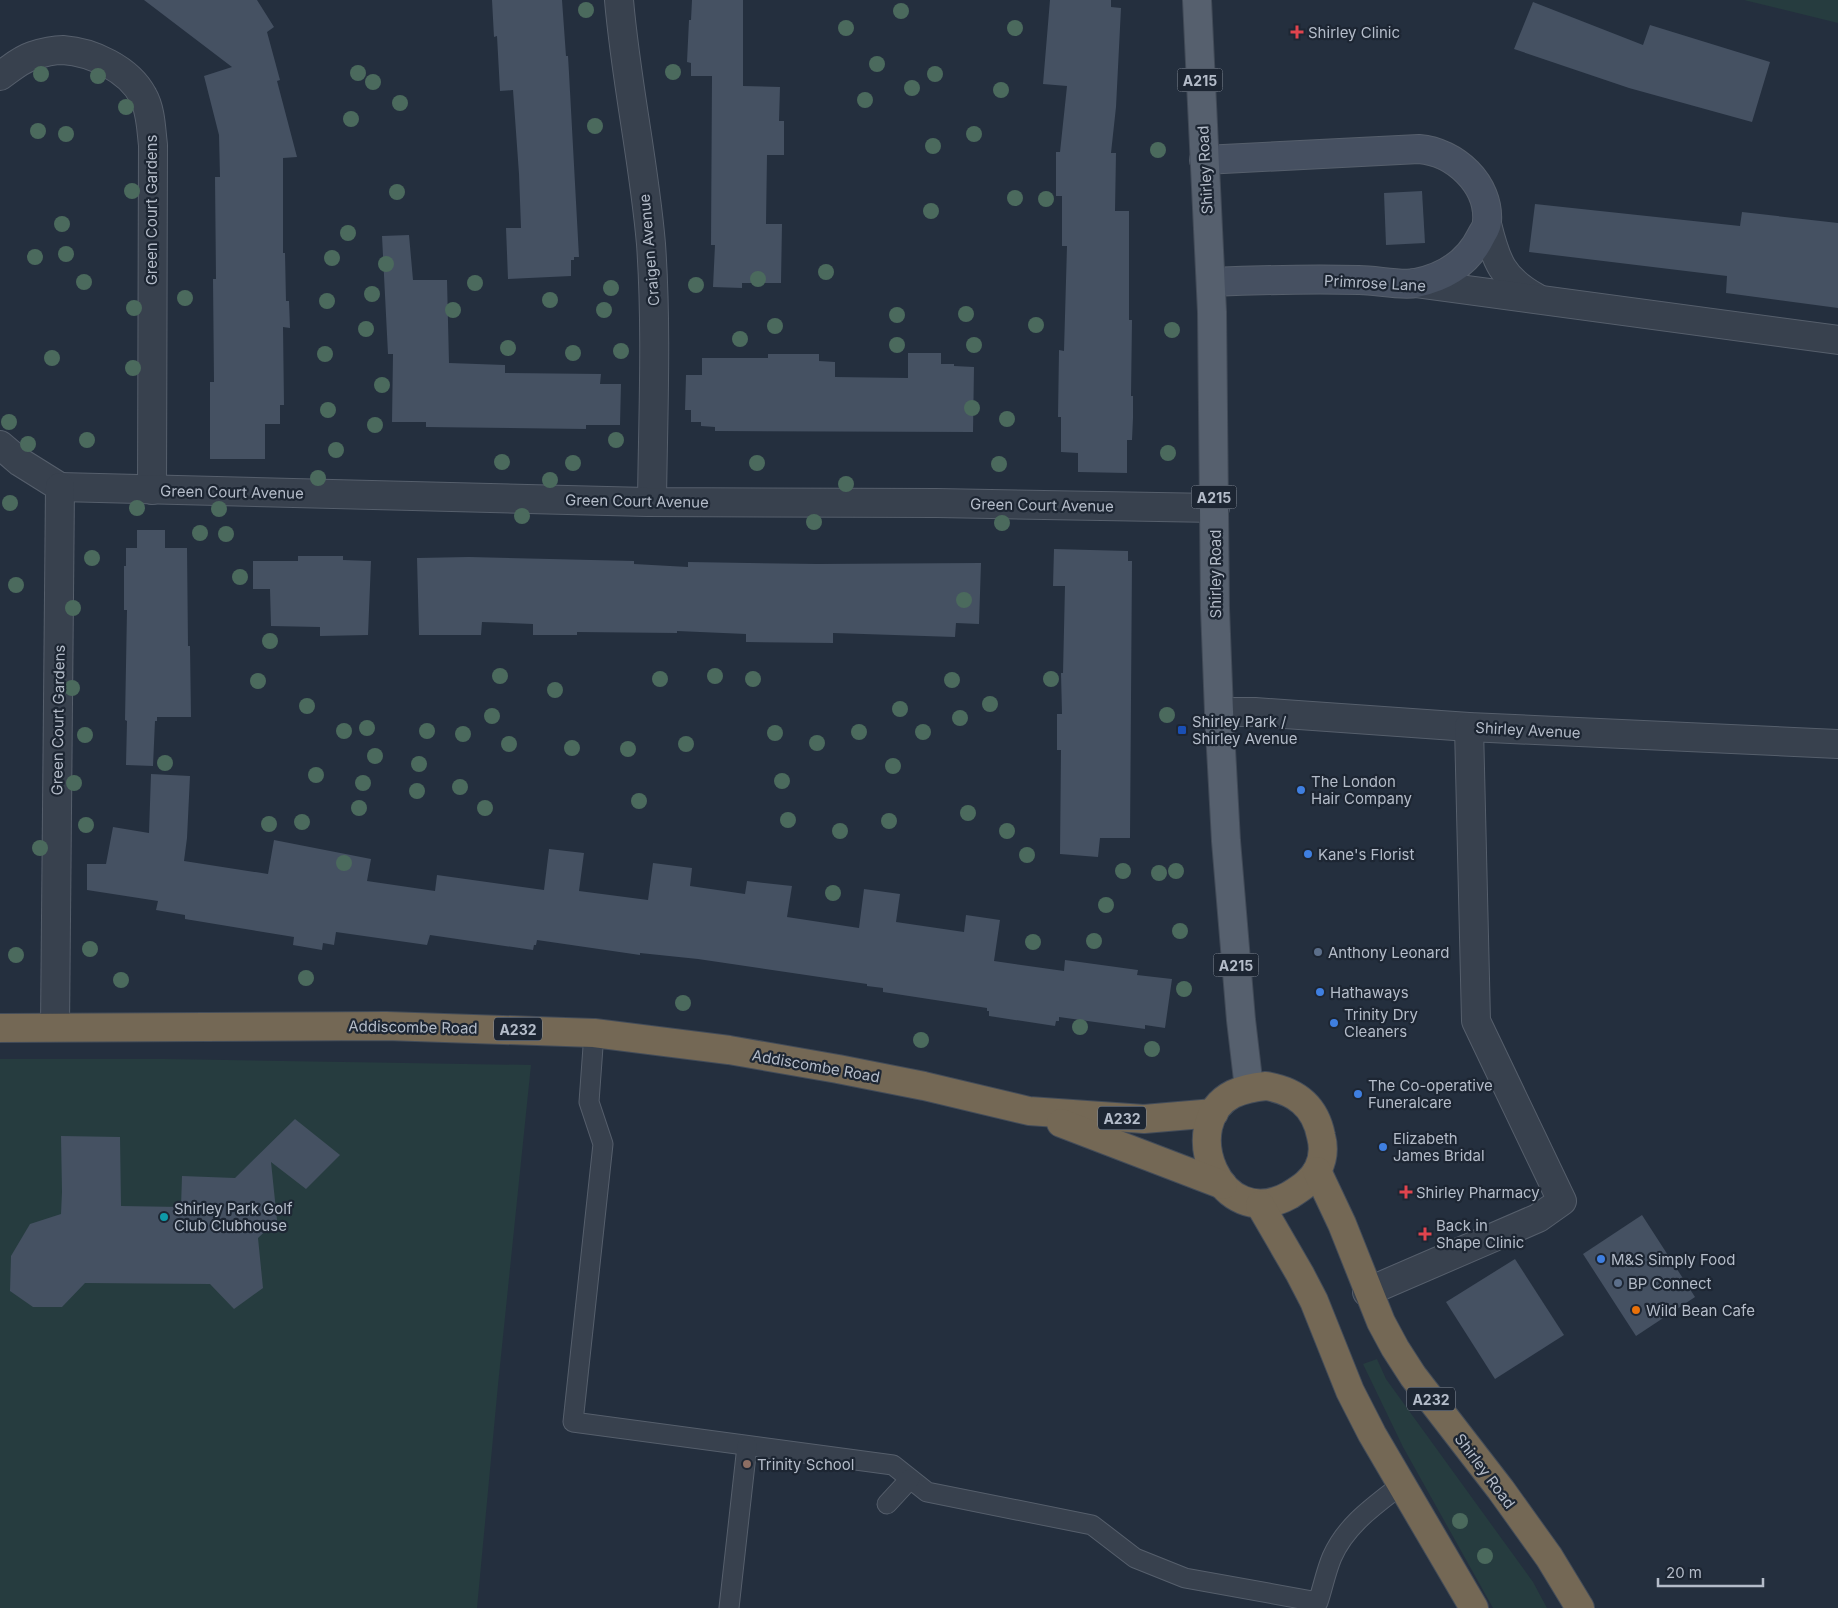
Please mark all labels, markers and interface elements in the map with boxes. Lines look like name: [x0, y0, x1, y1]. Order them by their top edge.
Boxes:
place label: Shirley Clinic: [1308, 23, 1400, 42]
marker: Shirley Clinic: [1290, 25, 1304, 39]
road number: A215: [1178, 68, 1222, 92]
street label: Shirley Road: [1193, 125, 1217, 215]
street label: Green Court Gardens: [142, 135, 161, 285]
street label: Craigen Avenue: [635, 193, 663, 307]
street label: Primrose Lane: [1324, 271, 1426, 295]
street label: Green Court Avenue: [160, 481, 304, 503]
road number: A215: [1192, 486, 1236, 508]
street label: Green Court Avenue: [565, 490, 709, 512]
street label: Green Court Avenue: [970, 494, 1114, 516]
street label: Shirley Road: [1206, 530, 1225, 618]
street label: Green Court Gardens: [47, 644, 69, 796]
place label: Shirley Park / Shirley Avenue: [1192, 712, 1297, 748]
street label: Shirley Avenue: [1475, 718, 1581, 742]
marker: Shirley Park / Shirley Avenue: [1176, 724, 1188, 736]
place label: The London Hair Company: [1311, 772, 1413, 808]
marker: The London Hair Company: [1295, 784, 1307, 796]
place label: Kane's Florist: [1318, 845, 1414, 864]
marker: Kane's Florist: [1302, 848, 1314, 860]
place label: Anthony Leonard: [1328, 943, 1449, 962]
marker: Anthony Leonard: [1312, 946, 1324, 958]
road number: A215: [1214, 954, 1258, 976]
place label: Hathaways: [1330, 983, 1409, 1002]
marker: Hathaways: [1314, 986, 1326, 998]
place label: Trinity Dry Cleaners: [1344, 1005, 1418, 1041]
street label: Addiscombe Road: [348, 1016, 478, 1038]
marker: Trinity Dry Cleaners: [1328, 1017, 1340, 1029]
road number: A232: [494, 1018, 542, 1040]
street label: Addiscombe Road: [751, 1045, 881, 1087]
place label: The Co-operative Funeralcare: [1368, 1076, 1493, 1112]
marker: The Co-operative Funeralcare: [1352, 1088, 1364, 1100]
road number: A232: [1098, 1106, 1146, 1130]
place label: Elizabeth James Bridal: [1393, 1129, 1485, 1165]
marker: Elizabeth James Bridal: [1377, 1141, 1389, 1153]
place label: Shirley Pharmacy: [1416, 1183, 1540, 1202]
marker: Shirley Pharmacy: [1400, 1186, 1412, 1198]
place label: Shirley Park Golf Club Clubhouse: [174, 1199, 293, 1235]
marker: Shirley Park Golf Club Clubhouse: [158, 1211, 170, 1223]
place label: Back in Shape Clinic: [1436, 1216, 1524, 1252]
marker: Back in Shape Clinic: [1418, 1227, 1432, 1241]
place label: M&S Simply Food: [1611, 1250, 1735, 1269]
marker: M&S Simply Food: [1595, 1253, 1607, 1265]
place label: BP Connect: [1628, 1274, 1712, 1293]
marker: BP Connect: [1612, 1277, 1624, 1289]
place label: Wild Bean Cafe: [1646, 1301, 1755, 1320]
marker: Wild Bean Cafe: [1630, 1304, 1642, 1316]
road number: A232: [1407, 1388, 1455, 1410]
street label: Shirley Road: [1451, 1430, 1519, 1512]
place label: Trinity School: [757, 1455, 854, 1474]
marker: Trinity School: [741, 1458, 753, 1470]
scale bar: [1658, 1556, 1763, 1588]
text: 20 m: [1666, 1563, 1702, 1582]

